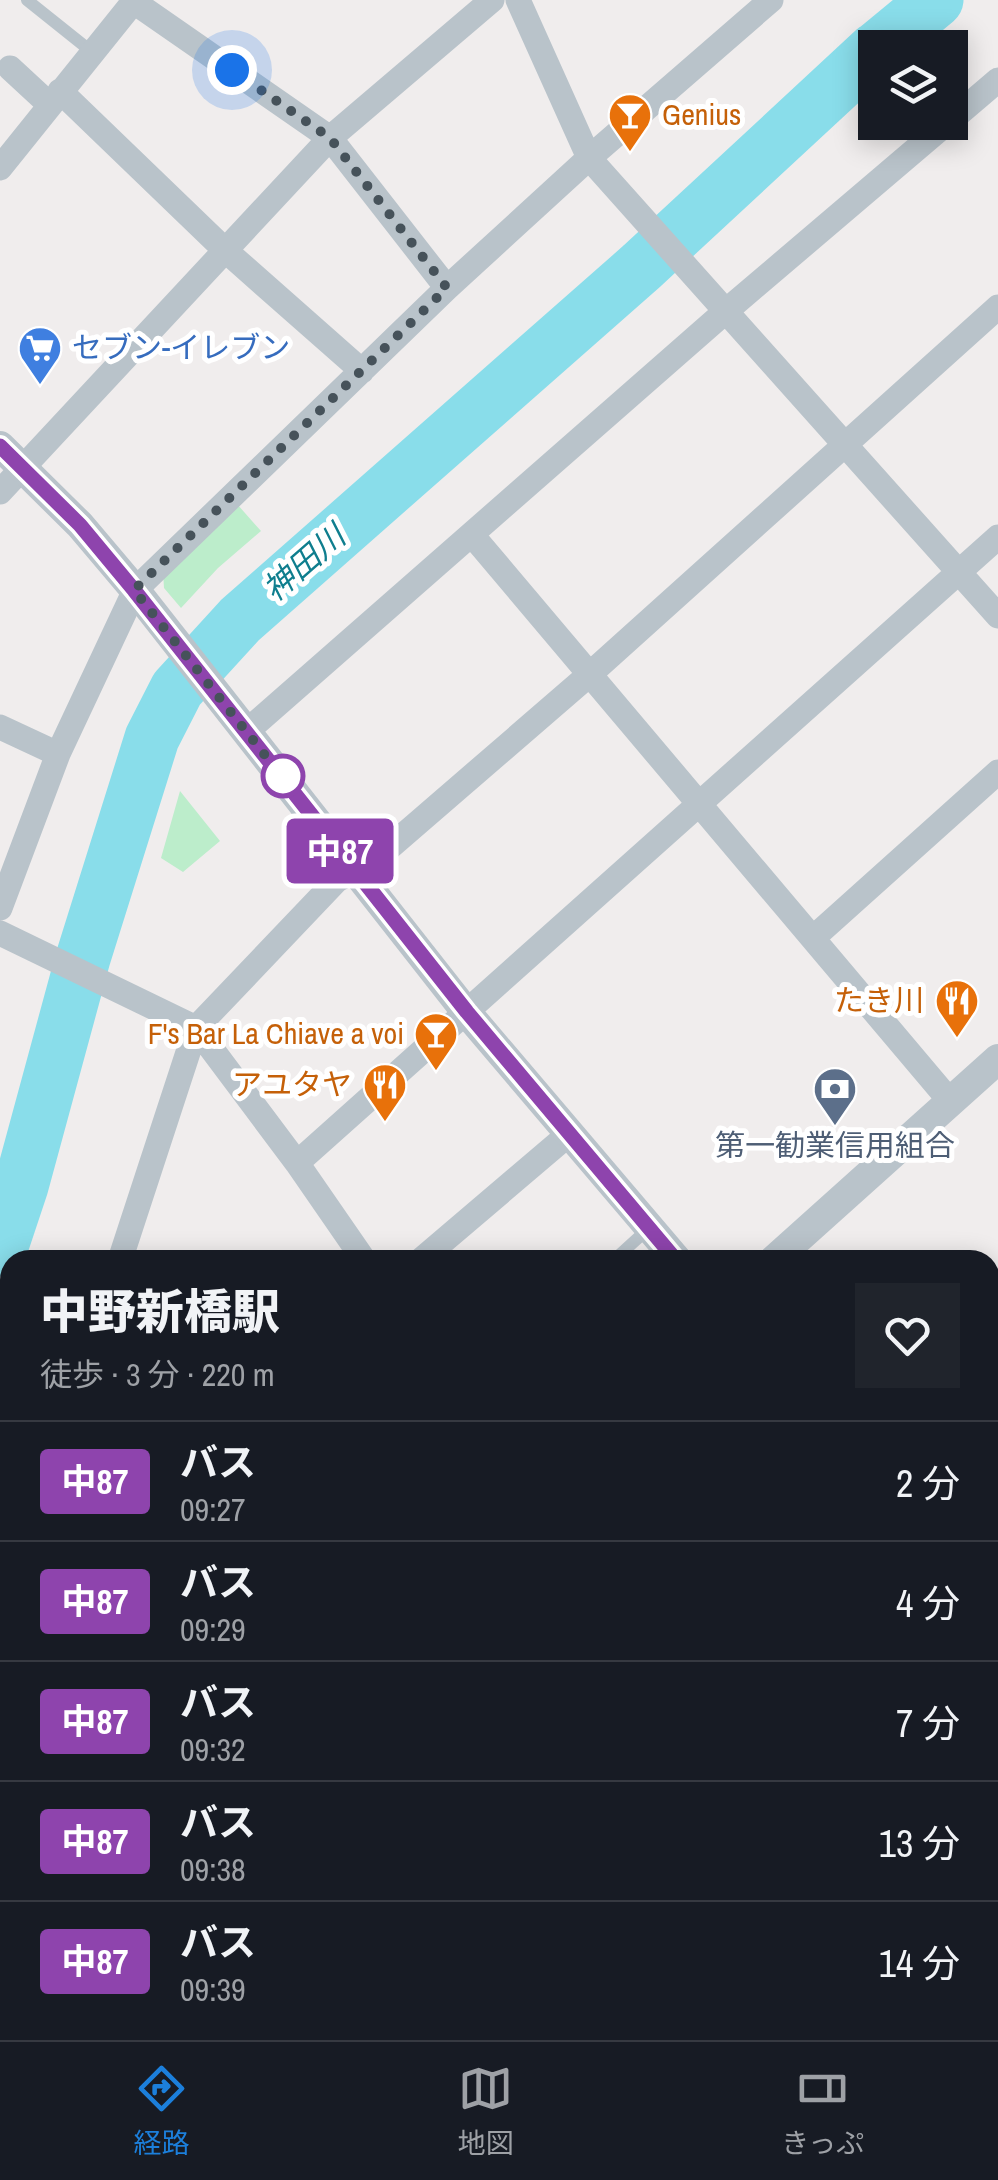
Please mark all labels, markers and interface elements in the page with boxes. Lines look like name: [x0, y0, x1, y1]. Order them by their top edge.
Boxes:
map controls: [858, 30, 968, 140]
button: layers: [858, 30, 968, 140]
your location: [207, 45, 257, 95]
bar icon: Genius: [607, 92, 653, 153]
place label: Genius: [662, 94, 741, 134]
supermarket icon: セブン-イレブン: [17, 325, 63, 386]
place label: セブン-イレブン: [72, 327, 290, 367]
water label: 神田川: [253, 513, 356, 610]
unlabelled marker: [262, 755, 304, 797]
line badge: 中87: [282, 818, 398, 884]
text: 中87: [307, 828, 373, 875]
restaurant icon: たき川: [934, 978, 980, 1039]
place label: たき川: [834, 980, 924, 1020]
bar icon: F's Bar La Chiave a voi: [413, 1011, 459, 1072]
place label: F's Bar La Chiave a voi: [148, 1013, 404, 1053]
restaurant icon: アユタヤ: [362, 1062, 408, 1123]
place label: アユタヤ: [232, 1064, 352, 1104]
bank icon: 第一勧業信用組合: [812, 1066, 858, 1127]
place label: 第一勧業信用組合: [715, 1125, 955, 1165]
text: 中野新橋駅: [40, 1279, 280, 1344]
button: heart: [855, 1283, 960, 1388]
text: 徒歩 · 3 分 · 220 m: [40, 1353, 275, 1396]
text: バス: [180, 1437, 256, 1488]
text: 中87: [62, 1458, 128, 1505]
text: 2 分: [896, 1458, 960, 1509]
text: 09:27: [180, 1488, 246, 1531]
text: バス: [180, 1557, 256, 1608]
text: 中87: [62, 1578, 128, 1625]
text: 4 分: [896, 1578, 960, 1629]
text: 09:29: [180, 1608, 246, 1651]
text: バス: [180, 1677, 256, 1728]
text: 中87: [62, 1698, 128, 1745]
text: 7 分: [896, 1698, 960, 1749]
text: 09:32: [180, 1728, 246, 1771]
text: バス: [180, 1797, 256, 1848]
text: 中87: [62, 1818, 128, 1865]
text: 13 分: [879, 1818, 960, 1869]
text: 09:38: [180, 1848, 246, 1891]
text: バス: [180, 1917, 256, 1968]
text: 中87: [62, 1938, 128, 1985]
text: 14 分: [879, 1938, 960, 1989]
text: 09:39: [180, 1968, 246, 2011]
tab: 経路: [134, 2061, 190, 2162]
tab: 地図: [458, 2061, 514, 2162]
tab: きっぷ: [781, 2061, 864, 2162]

